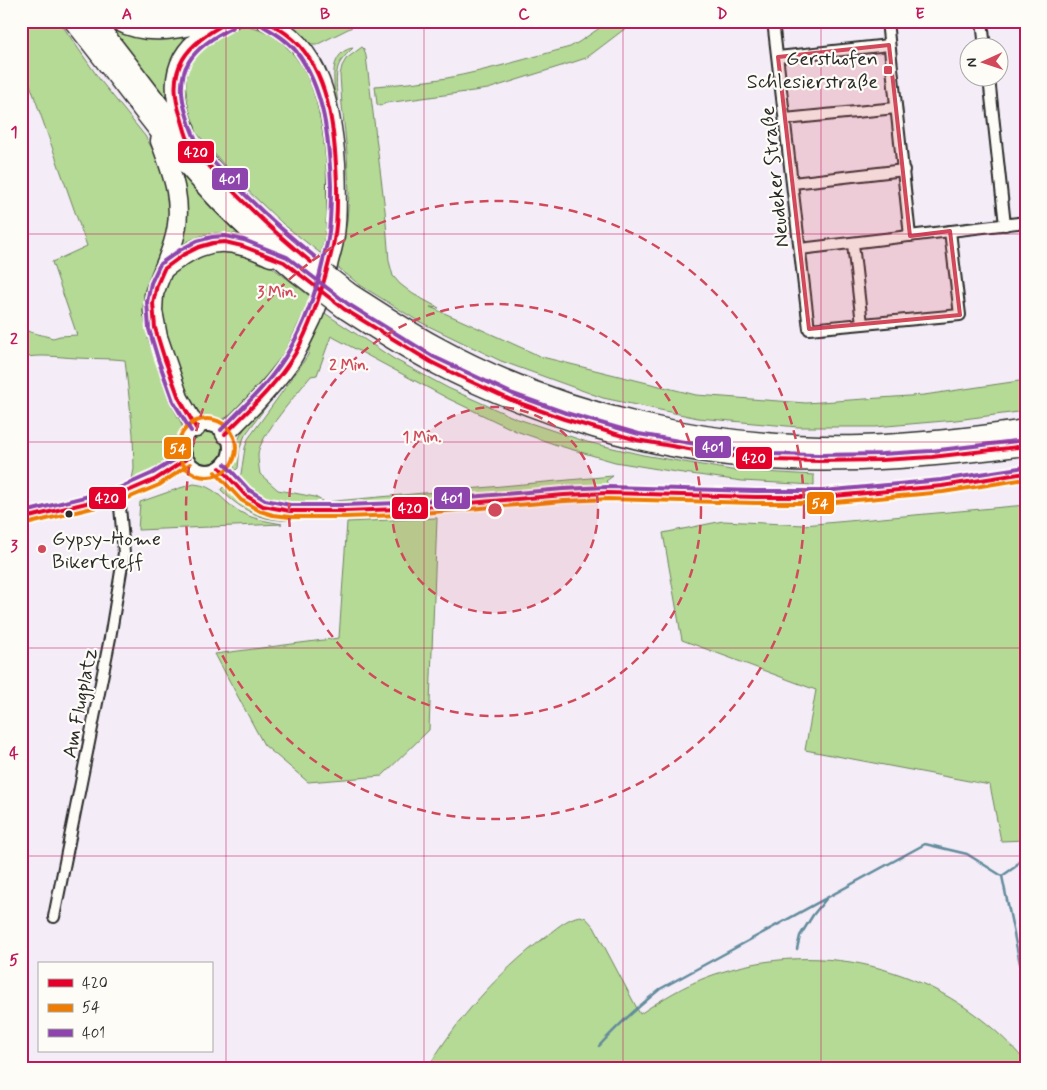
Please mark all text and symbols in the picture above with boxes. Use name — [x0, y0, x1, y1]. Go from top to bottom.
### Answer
text: A — [122, 4, 132, 25]
text: B — [320, 4, 330, 25]
text: C — [518, 4, 530, 25]
text: D — [716, 4, 728, 25]
text: E — [915, 4, 925, 25]
north arrow — [960, 38, 1010, 88]
place label: Gersthofen Schlesierstraße — [747, 46, 878, 96]
text: N — [963, 57, 981, 68]
marker: Gersthofen Schlesierstraße — [882, 64, 894, 76]
street label: Neudeker Straße — [755, 105, 796, 249]
text: 1 — [10, 122, 18, 143]
line badge: 420 — [177, 140, 215, 164]
text: 420 — [184, 144, 208, 162]
line badge: 401 — [211, 167, 249, 191]
text: 401 — [219, 171, 241, 189]
text: 3 Min. — [258, 283, 296, 303]
text: 2 — [10, 329, 18, 350]
text: 2 Min. — [329, 356, 369, 376]
text: 1 Min. — [403, 428, 441, 448]
line badge: 401 — [694, 435, 732, 459]
line badge: 54 — [163, 436, 192, 460]
text: 401 — [702, 439, 724, 457]
text: 54 — [170, 440, 187, 458]
line badge: 420 — [735, 446, 773, 470]
text: 420 — [742, 450, 766, 468]
line badge: 420 — [88, 486, 127, 510]
line badge: 401 — [433, 486, 471, 510]
text: 420 — [95, 490, 119, 508]
text: 401 — [441, 490, 463, 508]
line badge: 54 — [806, 491, 835, 515]
text: 54 — [812, 495, 829, 513]
line badge: 420 — [391, 496, 429, 520]
text: 420 — [398, 500, 422, 518]
centre of rings — [486, 501, 504, 519]
unlabelled marker — [64, 509, 74, 519]
place label: Gypsy-Home Bikertreff — [52, 526, 161, 576]
text: 3 — [10, 536, 18, 557]
marker: Gypsy-Home Bikertreff — [36, 543, 48, 555]
street label: Am Flugplatz — [57, 646, 104, 761]
text: 4 — [9, 743, 19, 764]
text: 5 — [9, 950, 19, 971]
legend — [38, 962, 212, 1052]
text: 420 — [82, 974, 108, 994]
text: 54 — [82, 998, 100, 1018]
text: 401 — [82, 1024, 105, 1044]

